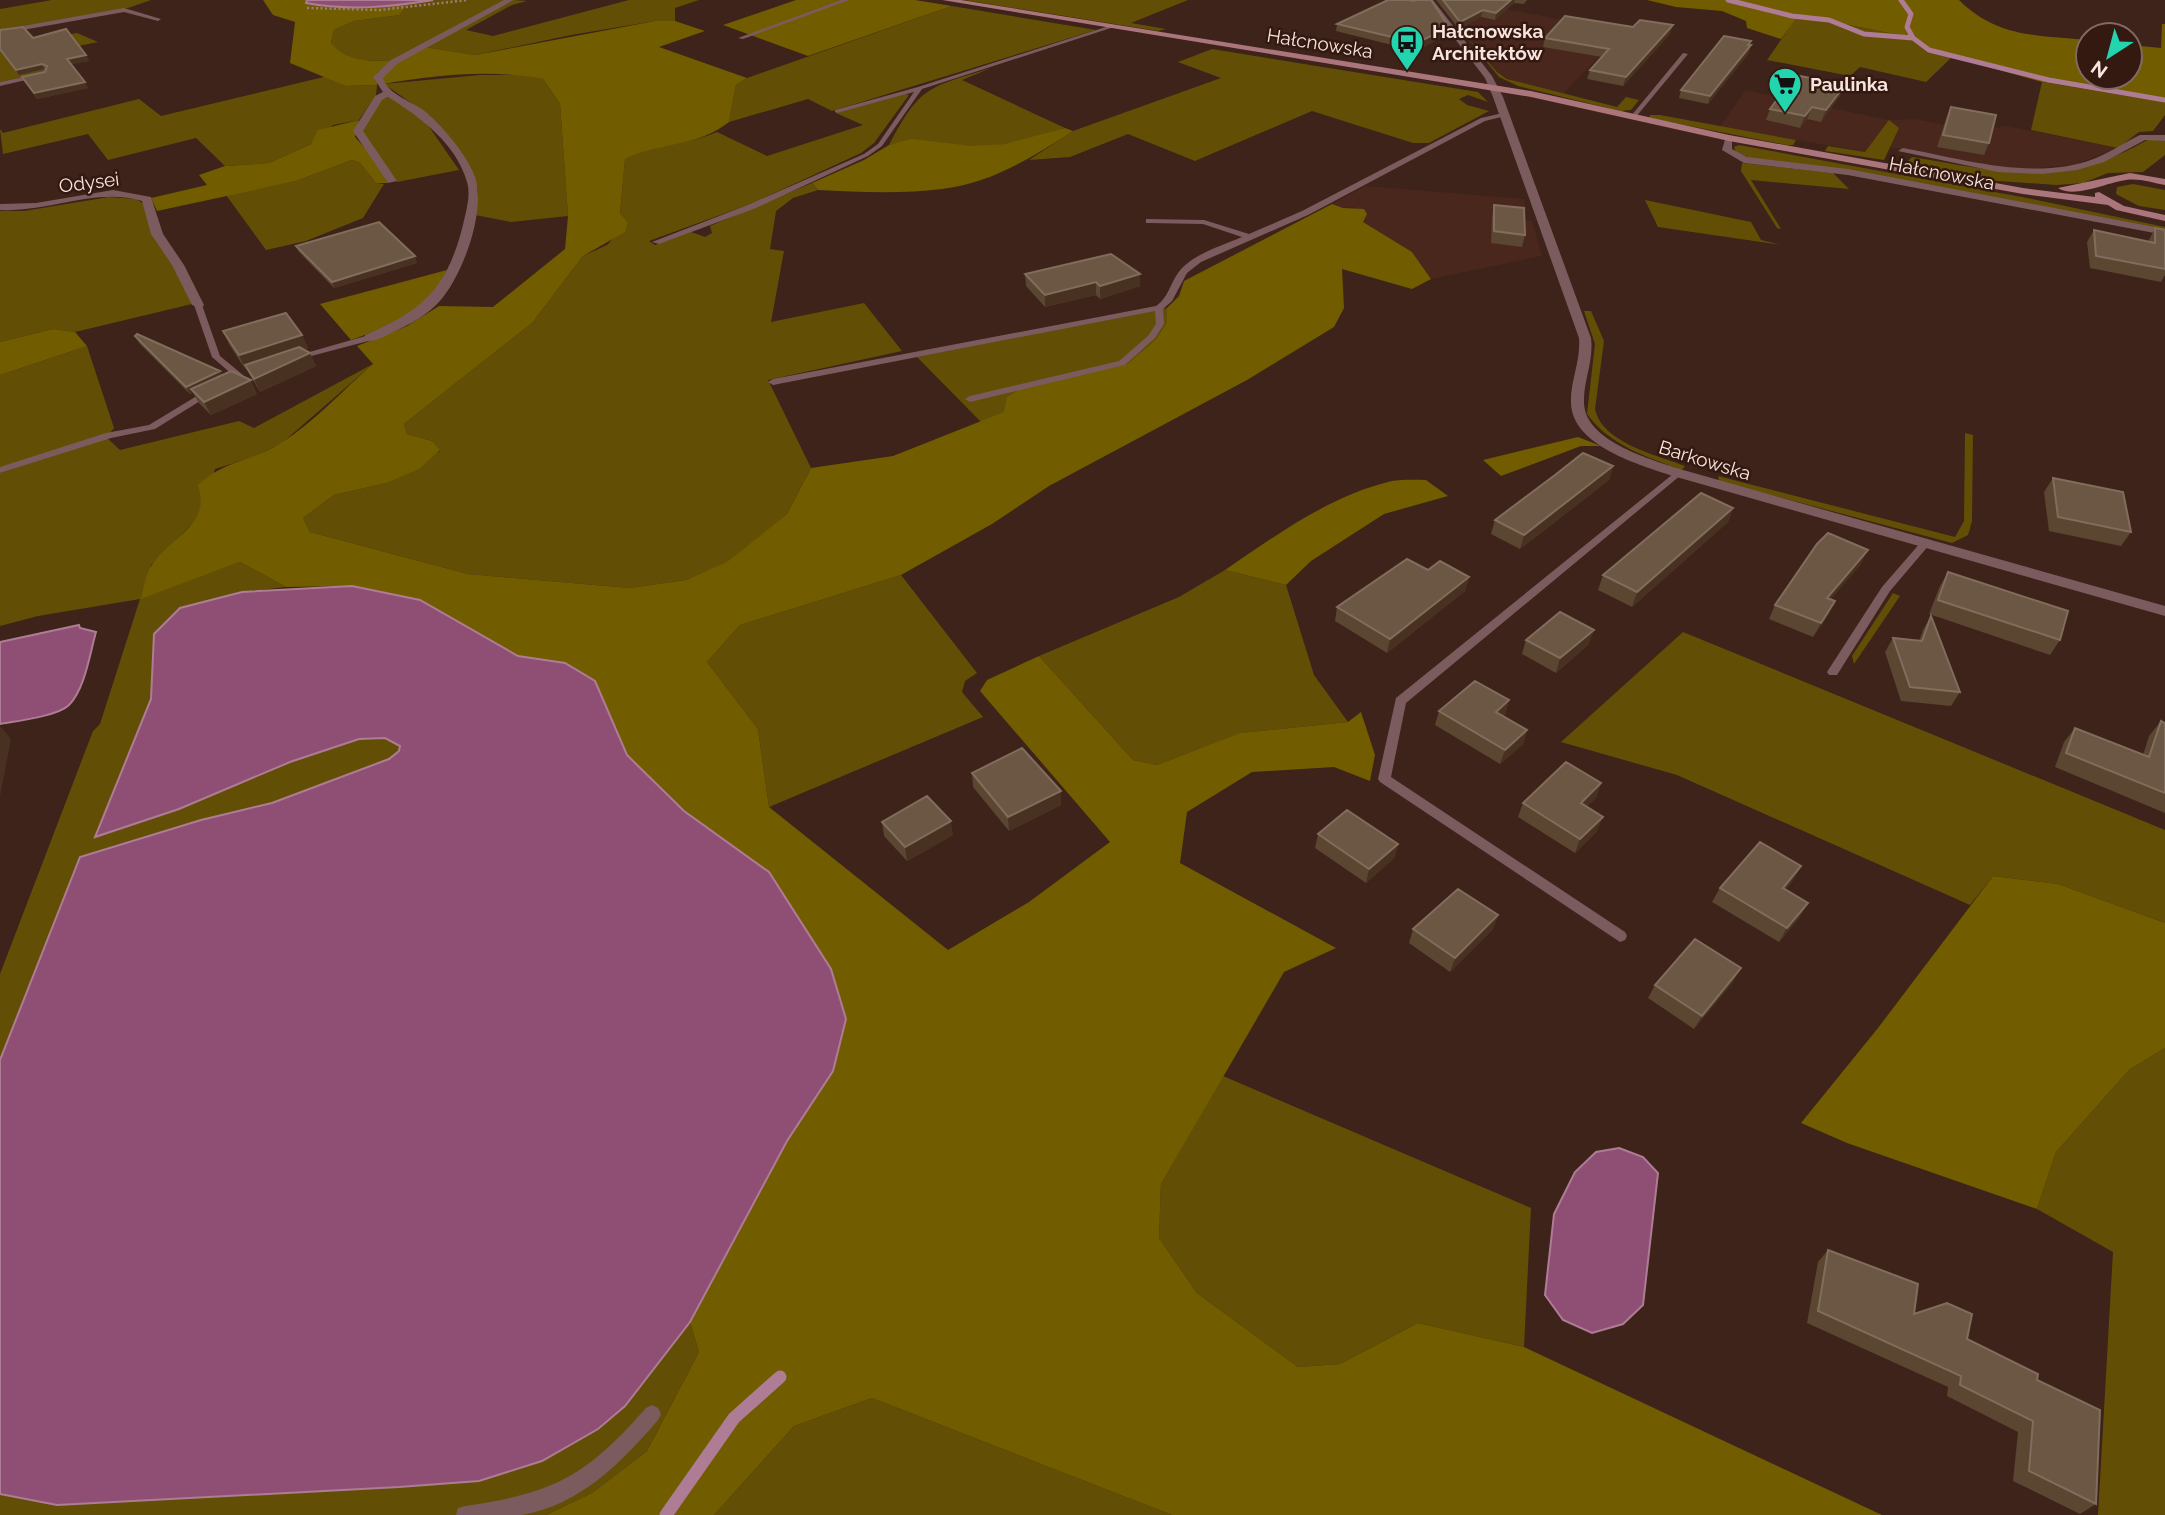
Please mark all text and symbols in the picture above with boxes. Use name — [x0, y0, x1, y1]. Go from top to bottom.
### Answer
place label: Hałcnowska Architektów — [1432, 20, 1543, 64]
north arrow — [2074, 21, 2144, 91]
bus stop icon: Hałcnowska Architektów — [1388, 23, 1426, 72]
street label: Hałcnowska — [1265, 24, 1375, 62]
text: N — [2087, 57, 2111, 83]
supermarket icon: Paulinka — [1766, 65, 1804, 114]
place label: Paulinka — [1810, 73, 1888, 95]
street label: Hałcnowska — [1887, 152, 1997, 194]
street label: Odysei — [58, 167, 120, 197]
street label: Barkowska — [1656, 436, 1754, 484]

